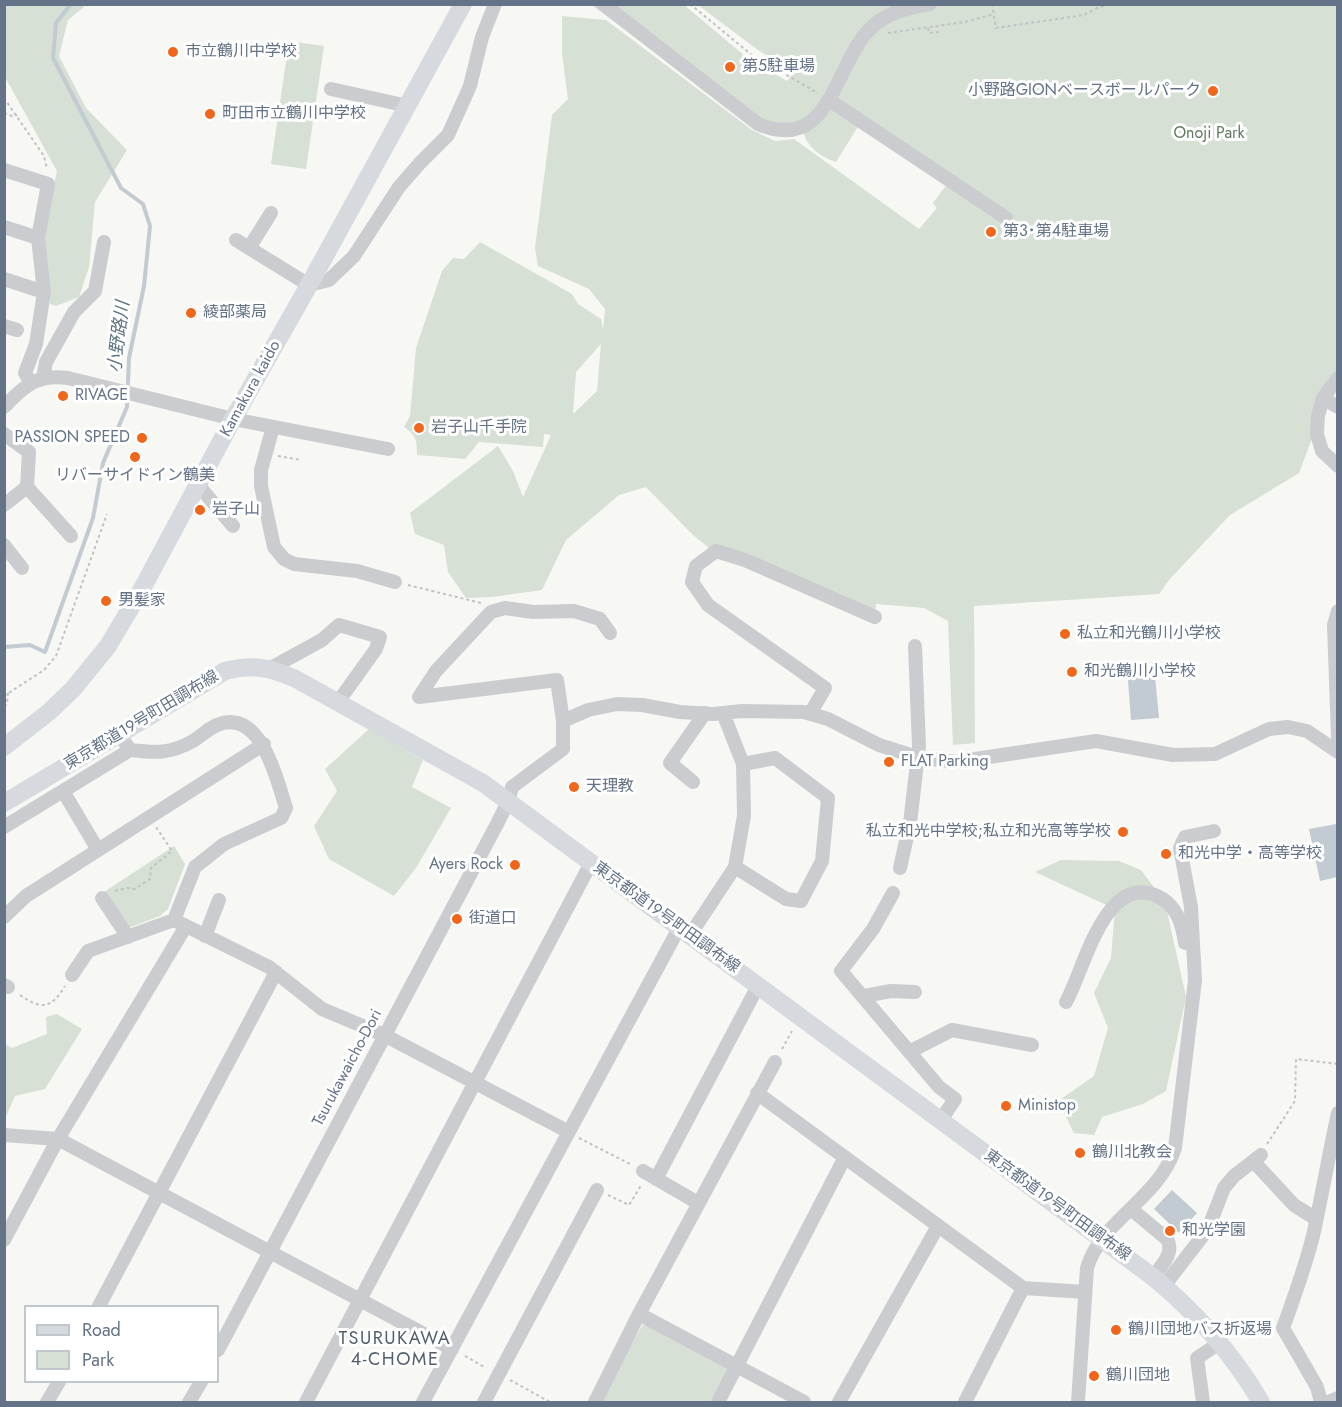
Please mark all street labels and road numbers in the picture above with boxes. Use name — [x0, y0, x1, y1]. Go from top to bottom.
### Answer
street label: Kamakura kaido — [217, 338, 285, 440]
street label: 東京都道19号町田調布線 — [61, 667, 223, 775]
street label: 東京都道19号町田調布線 — [589, 858, 743, 978]
street label: Tsurukawaicho-Dori — [309, 1006, 387, 1130]
street label: 東京都道19号町田調布線 — [980, 1146, 1134, 1266]

